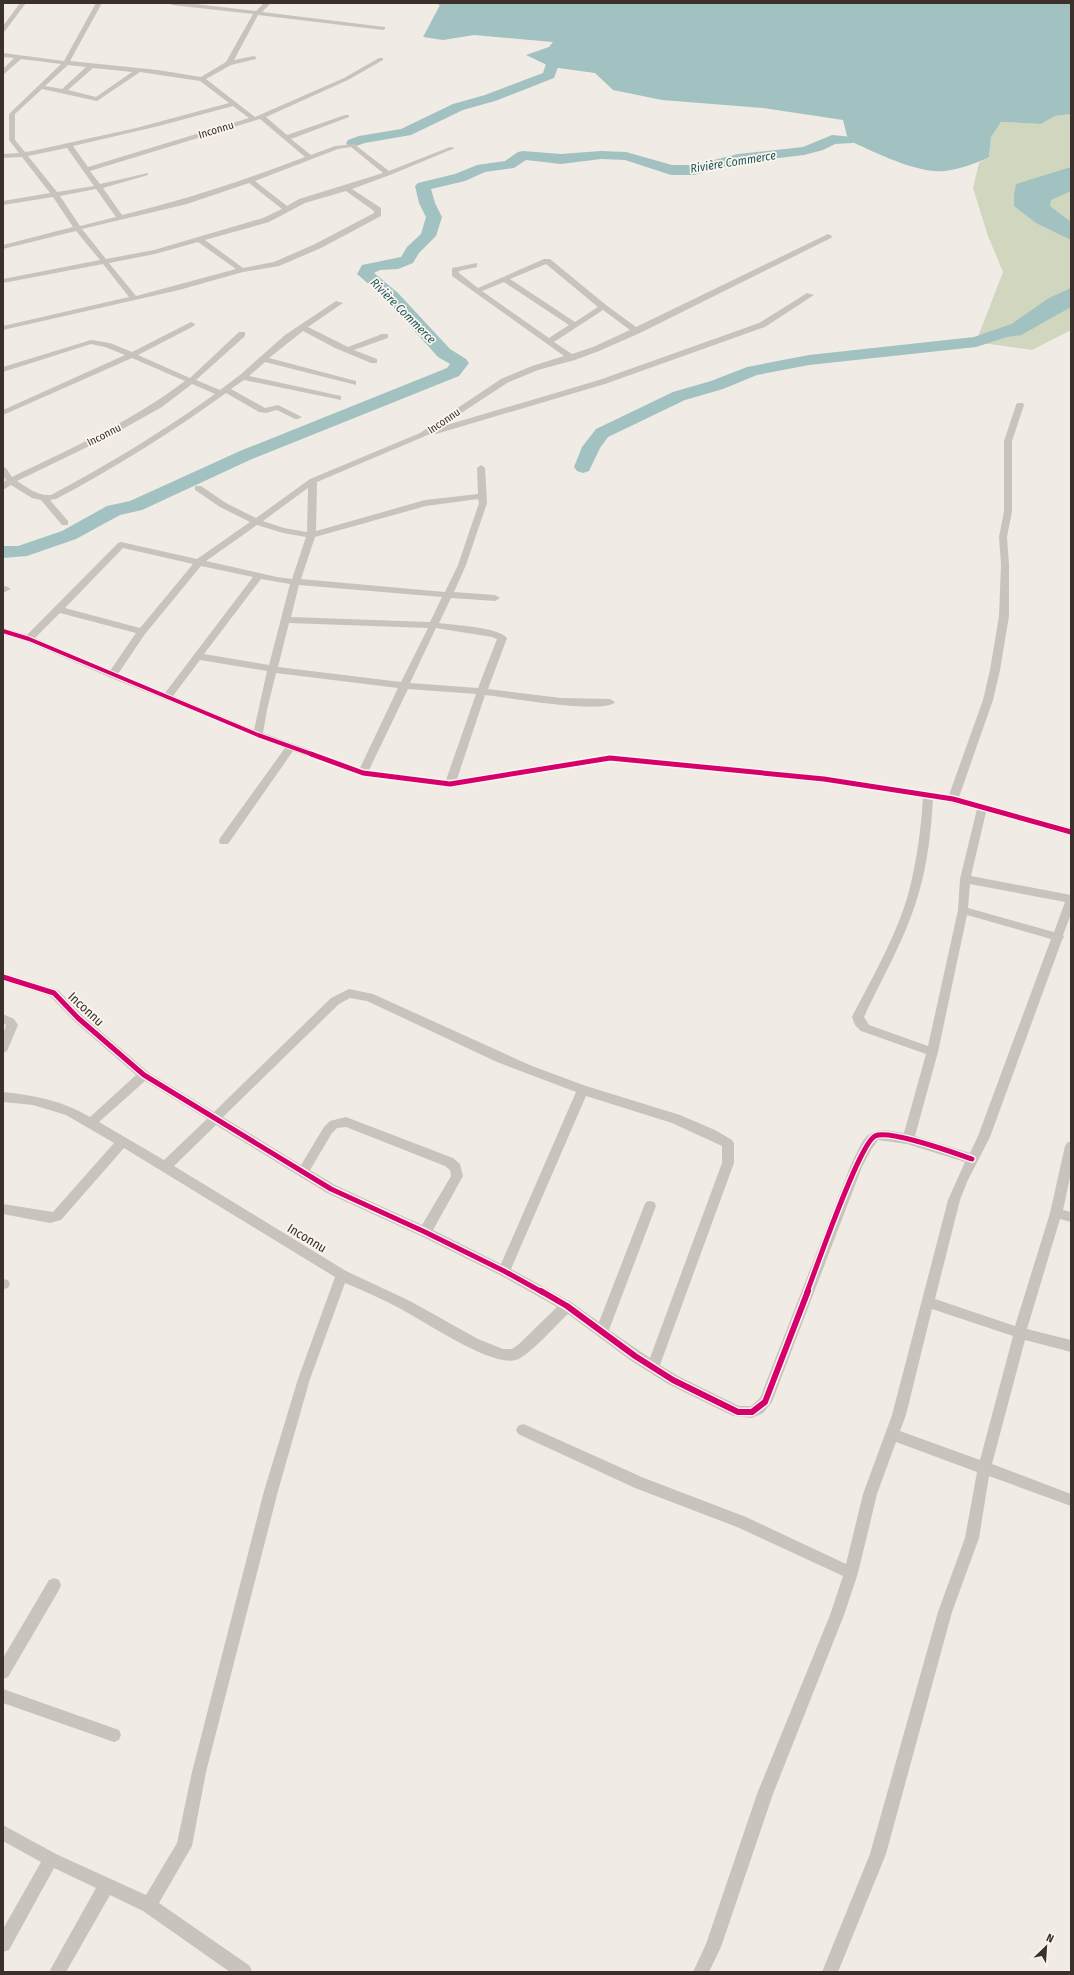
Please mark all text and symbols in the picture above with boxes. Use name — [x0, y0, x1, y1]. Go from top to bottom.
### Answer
street label: Inconnu — [197, 118, 235, 142]
water label: Rivière Commerce — [689, 148, 777, 176]
water label: Rivière Commerce — [368, 276, 439, 347]
street label: Inconnu — [425, 405, 463, 437]
street label: Inconnu — [85, 421, 123, 449]
street label: Inconnu — [65, 989, 107, 1029]
street label: Inconnu — [285, 1221, 329, 1255]
north arrow — [1026, 1927, 1066, 1967]
text: N — [1044, 1931, 1056, 1946]

